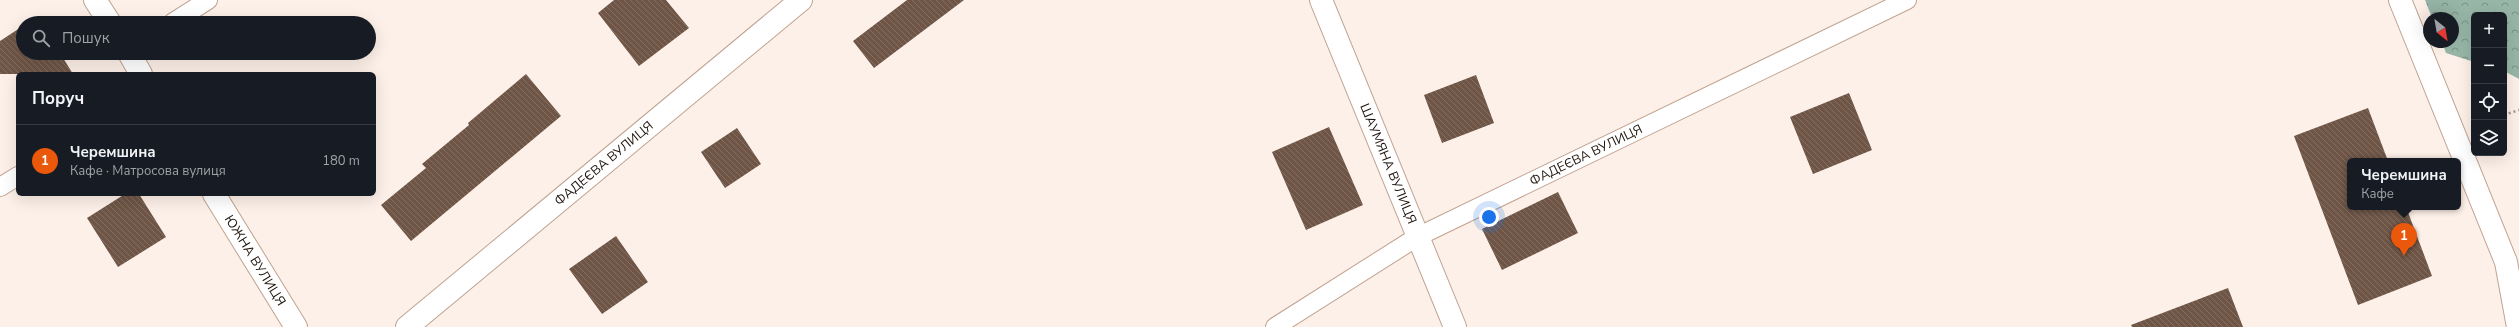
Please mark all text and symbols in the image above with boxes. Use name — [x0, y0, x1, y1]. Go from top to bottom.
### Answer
north arrow — [2423, 12, 2459, 48]
map controls — [2471, 12, 2507, 156]
button: + — [2471, 12, 2507, 48]
search box — [16, 16, 376, 60]
icon: search — [30, 27, 52, 49]
text: Пошук — [62, 28, 110, 48]
button: − — [2471, 48, 2507, 84]
button: locate — [2471, 84, 2507, 120]
text: Поруч — [32, 87, 84, 110]
street label: ШАУМЯНА ВУЛИЦЯ — [1355, 101, 1421, 227]
street label: ФАДЕЄВА ВУЛИЦЯ — [551, 117, 657, 210]
street label: ФАДЕЄВА ВУЛИЦЯ — [1527, 120, 1646, 190]
button: layers — [2471, 120, 2507, 156]
text: Черемшина — [70, 142, 156, 162]
text: 1 — [41, 152, 49, 170]
text: 180 m — [322, 152, 360, 170]
popup — [2347, 158, 2461, 210]
text: Кафе · Матросова вулиця — [70, 162, 226, 180]
text: Черемшина — [2361, 165, 2447, 185]
text: Кафе — [2361, 185, 2394, 203]
your location — [1479, 207, 1499, 227]
street label: ЮЖНА ВУЛИЦЯ — [220, 212, 290, 309]
pin: 1 — [2391, 223, 2417, 256]

